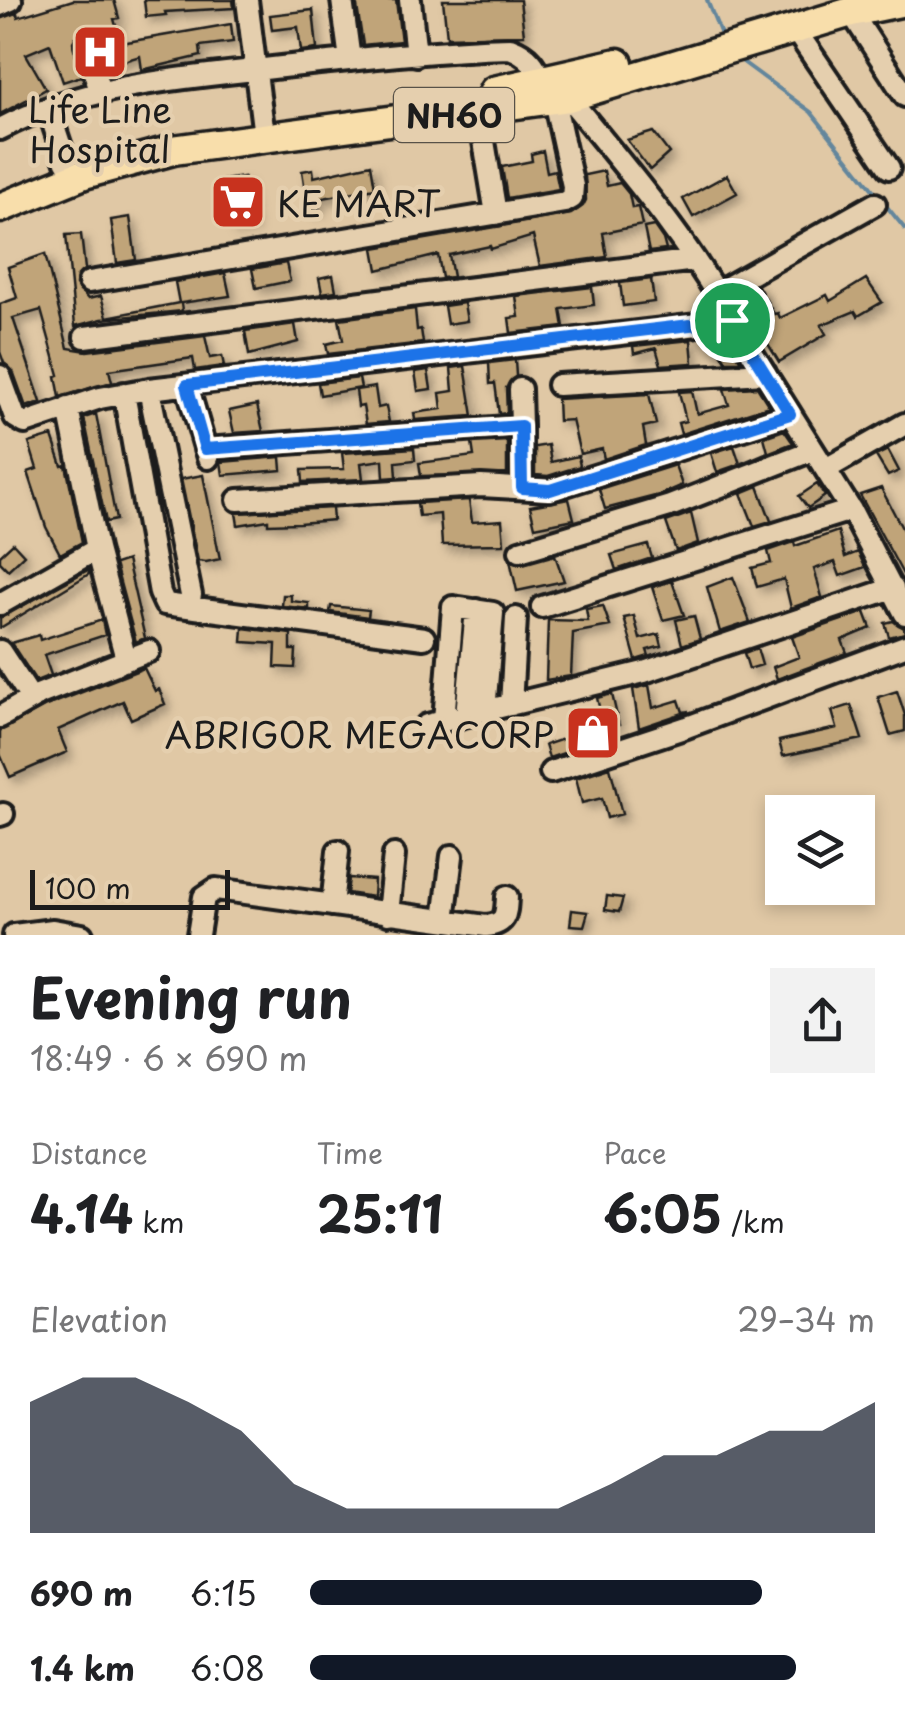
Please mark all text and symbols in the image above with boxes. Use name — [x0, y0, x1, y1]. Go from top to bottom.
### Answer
hospital icon: Life Line Hospital — [70, 22, 130, 82]
place label: Life Line Hospital — [28, 82, 172, 175]
road number: NH60 — [394, 88, 514, 142]
supermarket icon: KE MART — [208, 172, 268, 232]
place label: KE MART — [277, 176, 440, 229]
pin — [690, 278, 775, 363]
icon: arrive — [705, 293, 760, 348]
shop icon: ABRIGOR MEGACORP — [563, 703, 623, 763]
place label: ABRIGOR MEGACORP — [165, 707, 554, 760]
map controls — [765, 795, 875, 905]
button: layers — [765, 795, 875, 905]
scale bar — [30, 865, 230, 910]
text: 100 m — [45, 866, 131, 909]
text: Evening run — [30, 955, 352, 1038]
button: share — [770, 968, 875, 1073]
text: 18:49 · 6 × 690 m — [30, 1034, 307, 1082]
text: Distance — [30, 1131, 148, 1174]
text: Time — [317, 1131, 383, 1174]
text: Pace — [603, 1131, 667, 1174]
text: 4.14 — [30, 1174, 133, 1250]
text: 25:11 — [317, 1174, 443, 1250]
text: 6:05 — [603, 1174, 722, 1250]
text: km — [133, 1200, 184, 1243]
text: /km — [722, 1200, 785, 1243]
text: Elevation — [30, 1295, 168, 1343]
text: 29–34 m — [737, 1295, 875, 1343]
text: 690 m — [30, 1569, 133, 1617]
text: 6:15 — [190, 1569, 257, 1617]
text: 1.4 km — [30, 1644, 135, 1692]
text: 6:08 — [190, 1644, 265, 1692]

